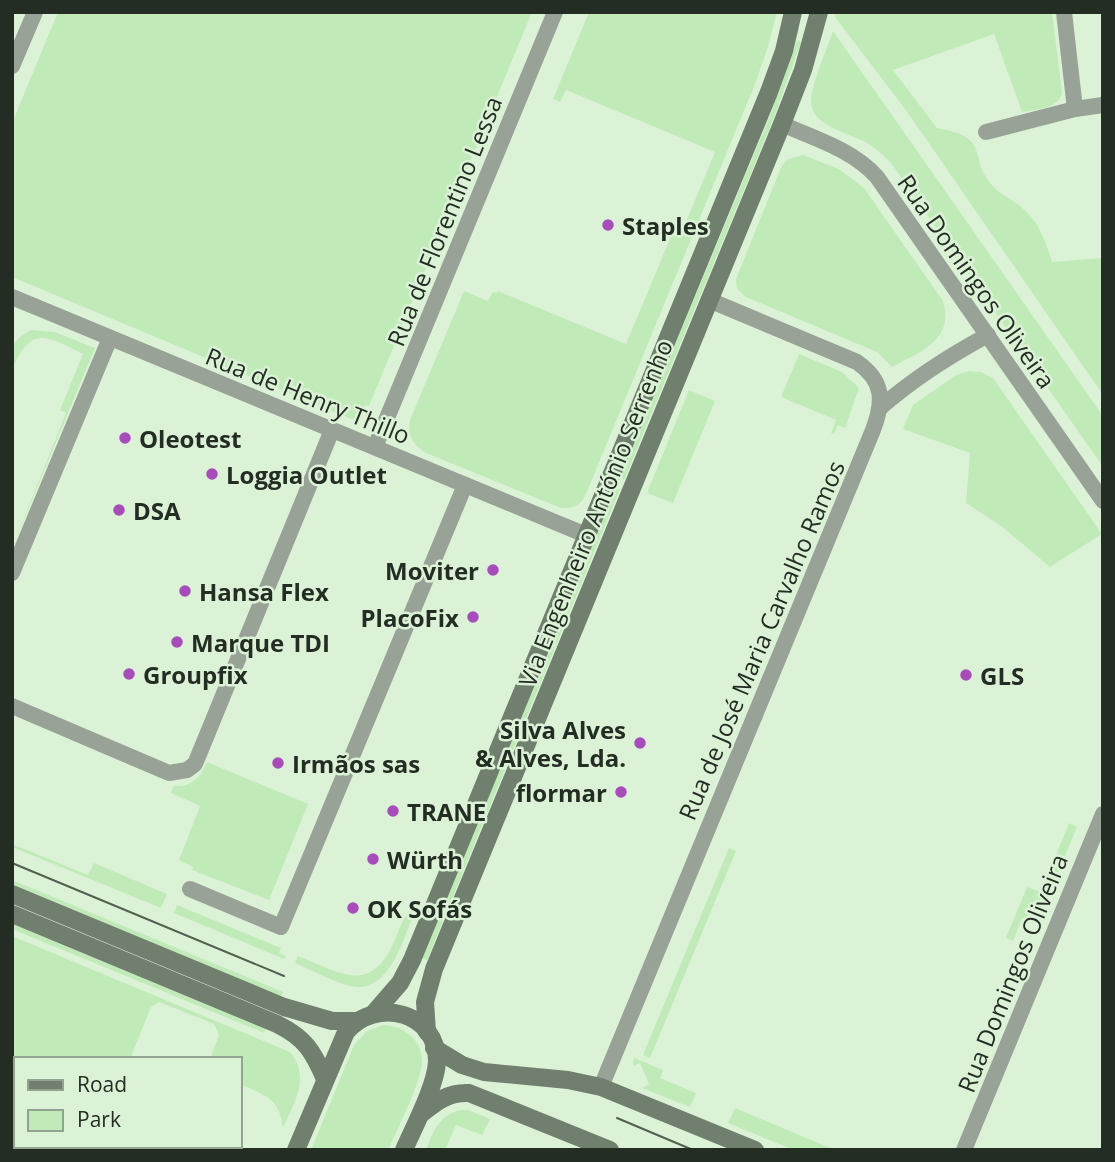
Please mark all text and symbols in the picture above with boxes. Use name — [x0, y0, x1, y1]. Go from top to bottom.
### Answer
street label: Rua de Florentino Lessa — [379, 91, 509, 351]
street label: Rua Domingos Oliveira — [890, 167, 1064, 395]
place label: Staples — [622, 209, 709, 242]
marker: Staples — [600, 217, 616, 233]
street label: Via Engenheiro António Serrenho — [510, 334, 680, 692]
street label: Rua de Henry Thillo — [201, 339, 415, 451]
place label: Oleotest — [139, 422, 241, 455]
marker: Oleotest — [117, 430, 133, 446]
street label: Rua de José Maria Carvalho Ramos — [670, 455, 852, 825]
place label: Loggia Outlet — [226, 458, 387, 491]
marker: Loggia Outlet — [204, 466, 220, 482]
place label: DSA — [133, 494, 181, 527]
marker: DSA — [111, 502, 127, 518]
place label: Moviter — [385, 554, 479, 587]
marker: Moviter — [485, 562, 501, 578]
place label: Hansa Flex — [199, 575, 329, 608]
marker: Hansa Flex — [177, 583, 193, 599]
place label: PlacoFix — [361, 601, 459, 634]
marker: PlacoFix — [465, 609, 481, 625]
place label: Marque TDI — [191, 626, 330, 659]
marker: Marque TDI — [169, 634, 185, 650]
place label: Groupfix — [143, 658, 248, 691]
place label: GLS — [980, 659, 1024, 692]
marker: Groupfix — [121, 666, 137, 682]
marker: GLS — [958, 667, 974, 683]
place label: Silva Alves & Alves, Lda. — [475, 713, 626, 774]
marker: Silva Alves & Alves, Lda. — [632, 735, 648, 751]
place label: Irmãos sas — [292, 747, 420, 780]
marker: Irmãos sas — [270, 755, 286, 771]
place label: flormar — [516, 776, 607, 809]
marker: flormar — [613, 784, 629, 800]
place label: TRANE — [407, 795, 486, 828]
marker: TRANE — [385, 803, 401, 819]
place label: Würth — [387, 843, 463, 876]
street label: Rua Domingos Oliveira — [949, 849, 1075, 1097]
marker: Würth — [365, 851, 381, 867]
place label: OK Sofás — [367, 892, 472, 925]
marker: OK Sofás — [345, 900, 361, 916]
legend — [14, 1057, 242, 1148]
text: Road — [77, 1070, 127, 1098]
text: Park — [77, 1105, 121, 1133]

